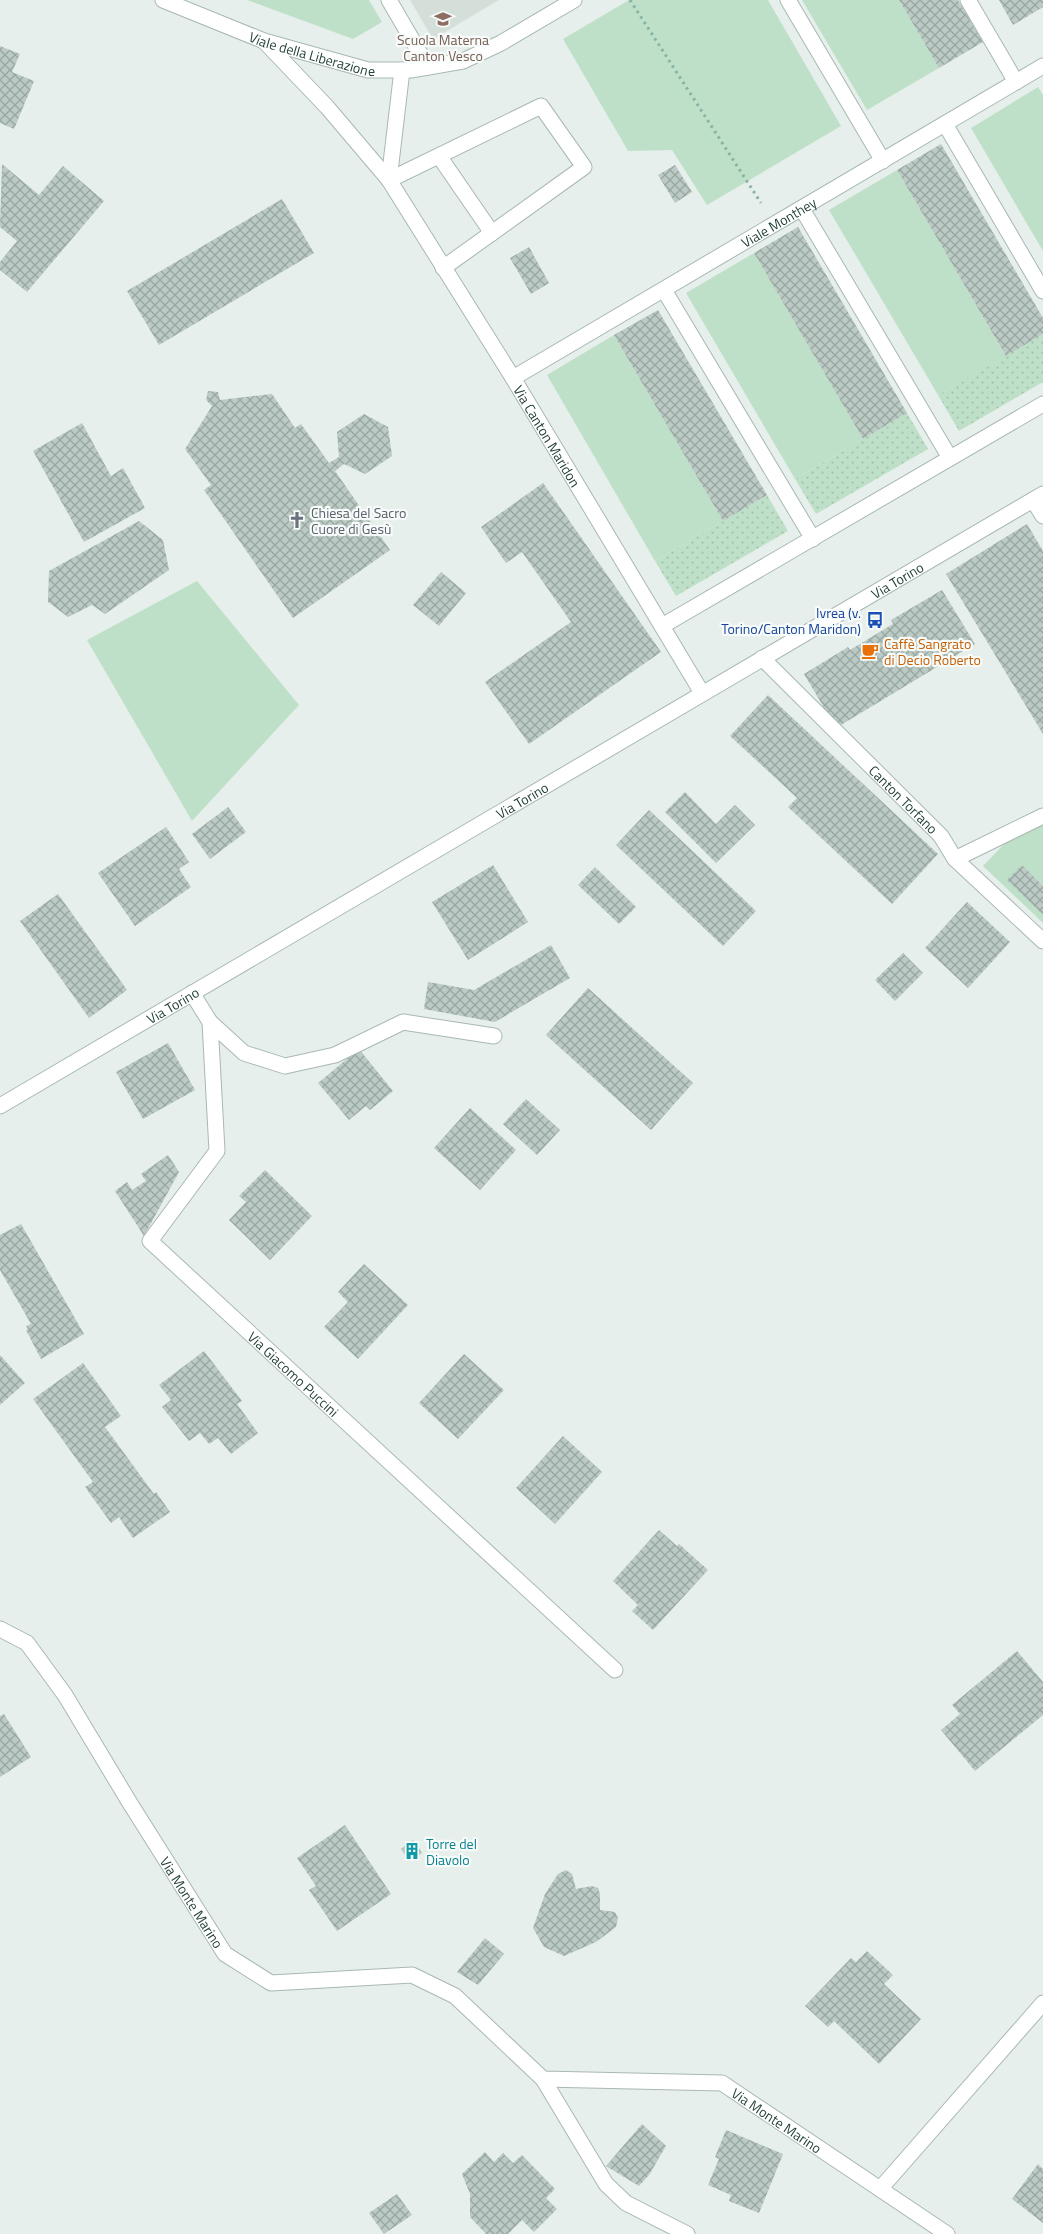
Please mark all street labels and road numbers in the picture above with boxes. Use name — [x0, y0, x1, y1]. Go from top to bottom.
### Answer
street label: Viale della Liberazione — [246, 26, 375, 81]
street label: Viale Monthey — [737, 191, 820, 252]
street label: Via Canton Maridon — [509, 381, 586, 491]
street label: Via Torino — [867, 556, 927, 603]
street label: Canton Torfano — [864, 760, 943, 838]
street label: Via Torino — [492, 776, 552, 823]
street label: Via Torino — [142, 981, 203, 1028]
street label: Via Giacomo Puccini — [243, 1326, 344, 1421]
street label: Via Monte Marino — [156, 1852, 229, 1952]
street label: Via Monte Marino — [728, 2082, 826, 2158]

